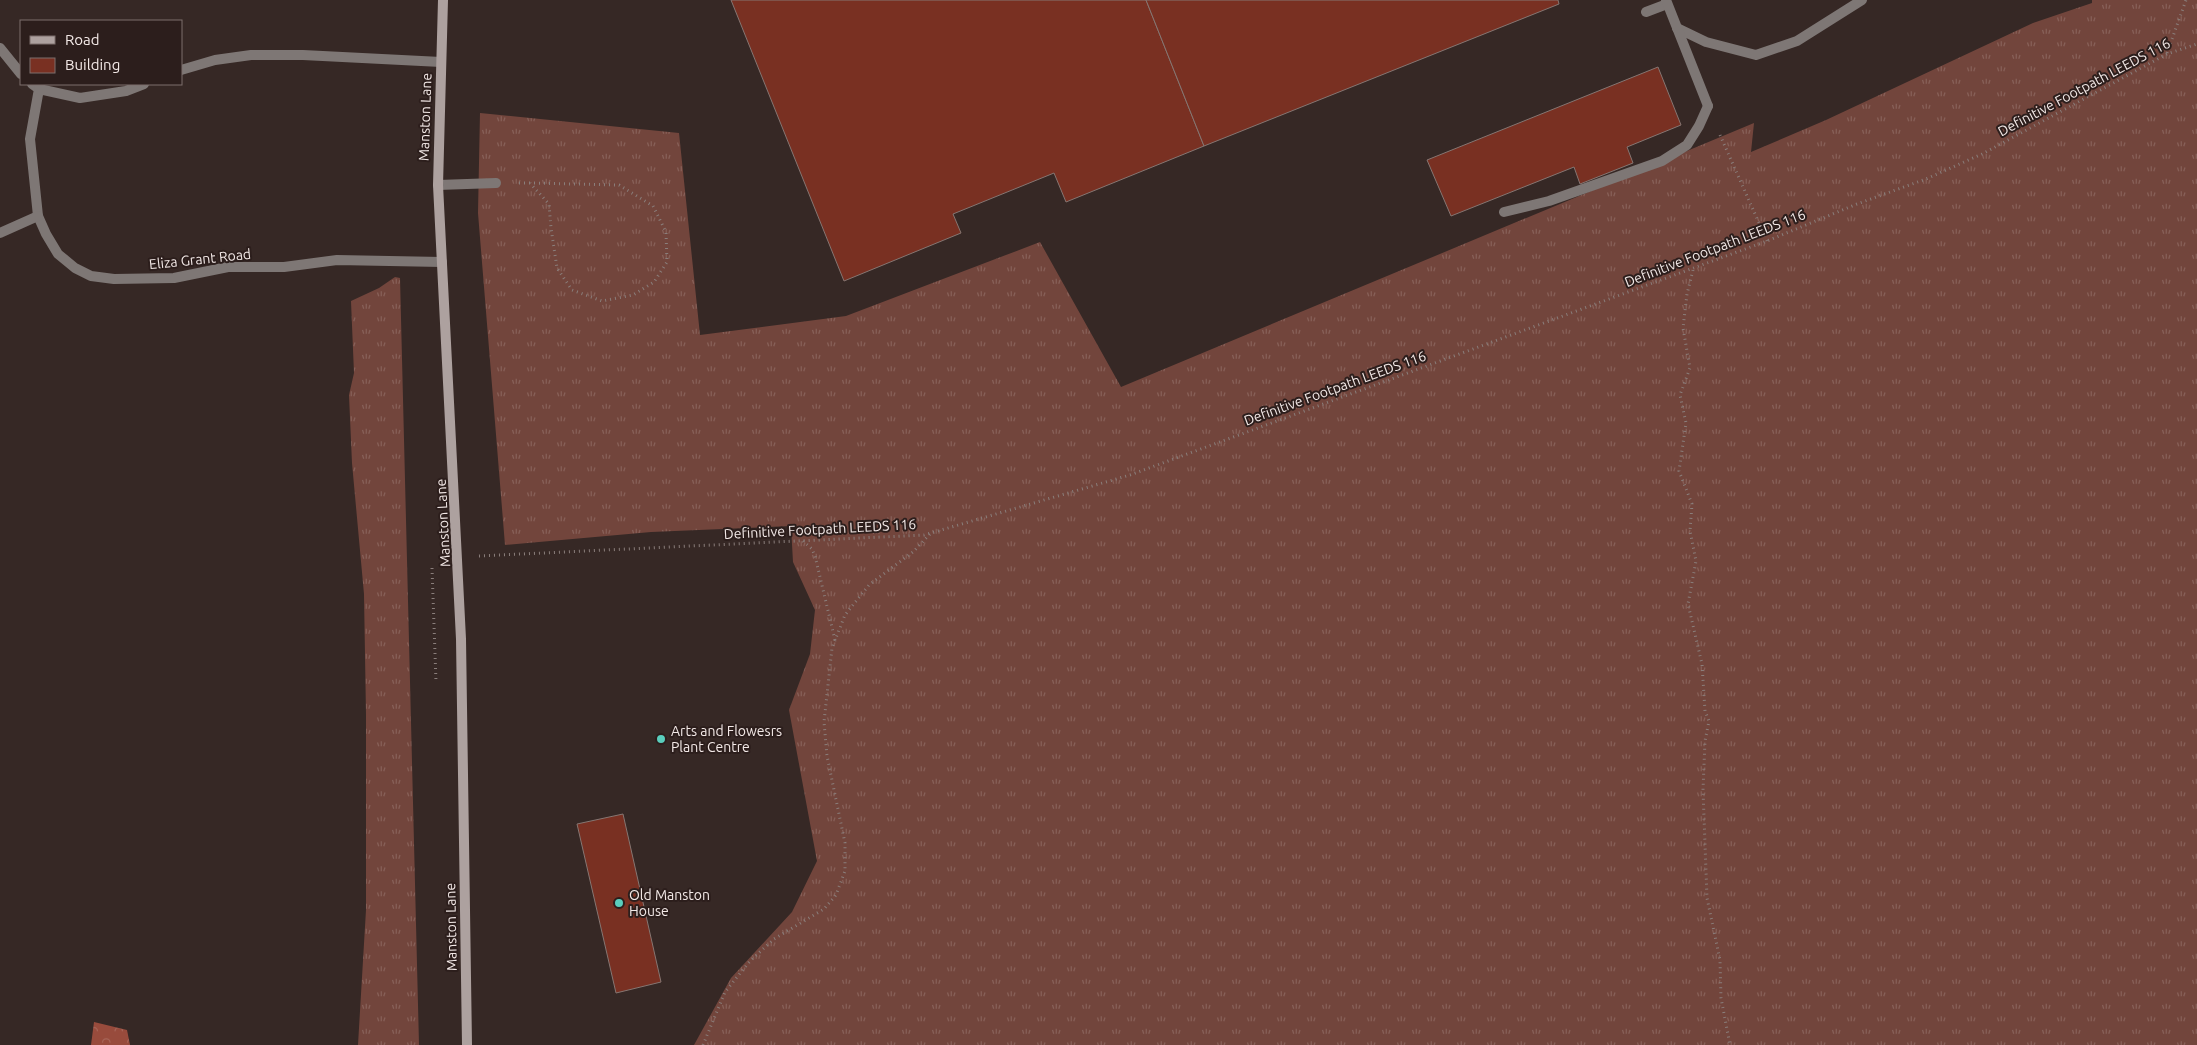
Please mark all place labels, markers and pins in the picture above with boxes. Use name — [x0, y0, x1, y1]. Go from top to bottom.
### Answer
place label: Arts and Flowesrs Plant Centre — [671, 723, 782, 755]
marker: Arts and Flowesrs Plant Centre — [655, 733, 667, 745]
place label: Old Manston House — [629, 887, 710, 919]
marker: Old Manston House — [613, 897, 625, 909]

